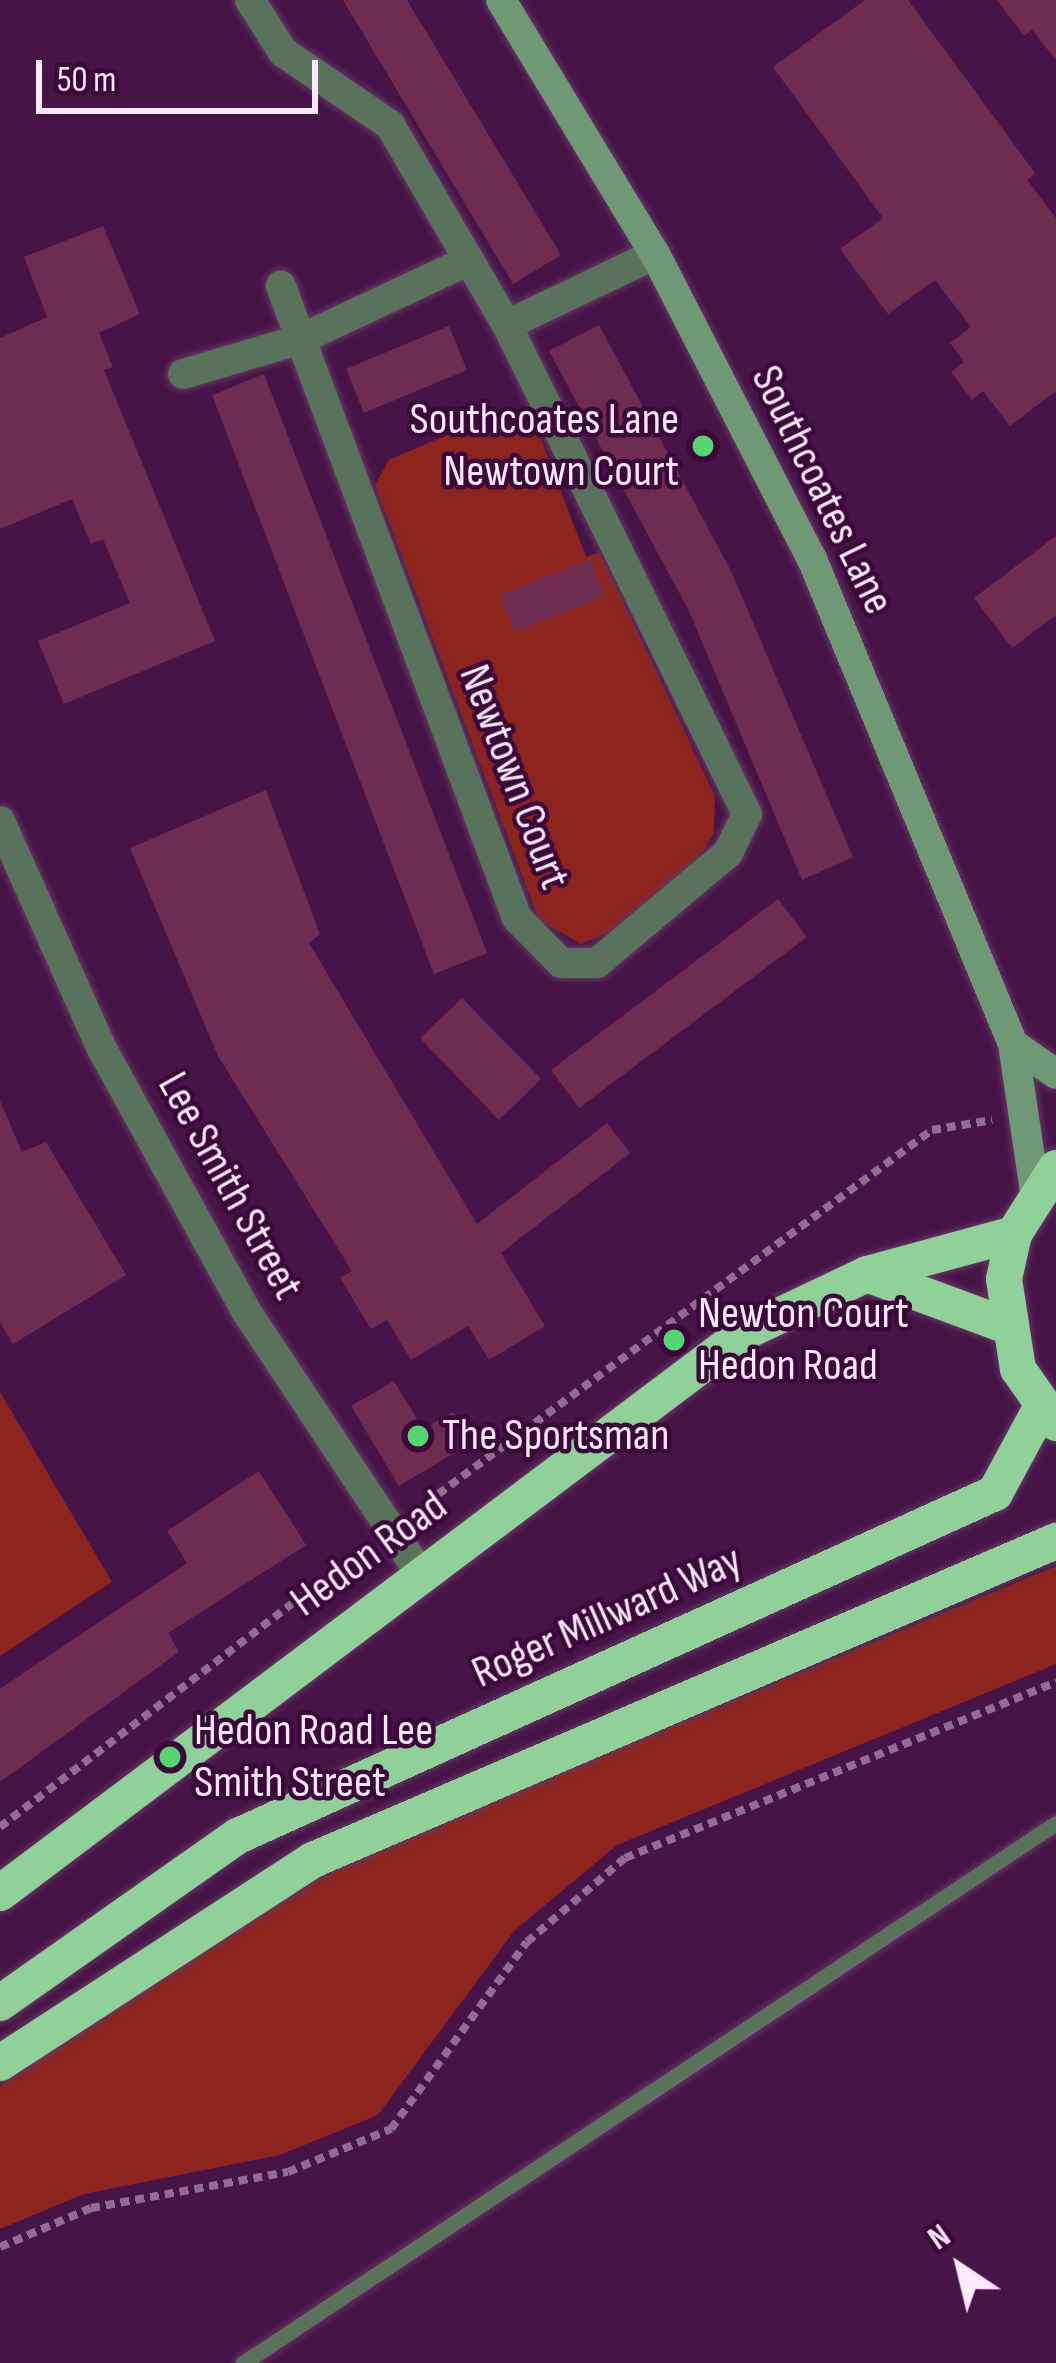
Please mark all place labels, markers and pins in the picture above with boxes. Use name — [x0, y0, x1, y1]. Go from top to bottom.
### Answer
place label: Southcoates Lane Newtown Court — [409, 393, 679, 499]
marker: Southcoates Lane Newtown Court — [690, 433, 716, 459]
place label: Newton Court Hedon Road — [698, 1287, 909, 1393]
marker: Newton Court Hedon Road — [661, 1327, 687, 1353]
place label: The Sportsman — [442, 1409, 669, 1463]
marker: The Sportsman — [405, 1423, 431, 1449]
place label: Hedon Road Lee Smith Street — [194, 1704, 433, 1810]
marker: Hedon Road Lee Smith Street — [157, 1744, 183, 1770]

